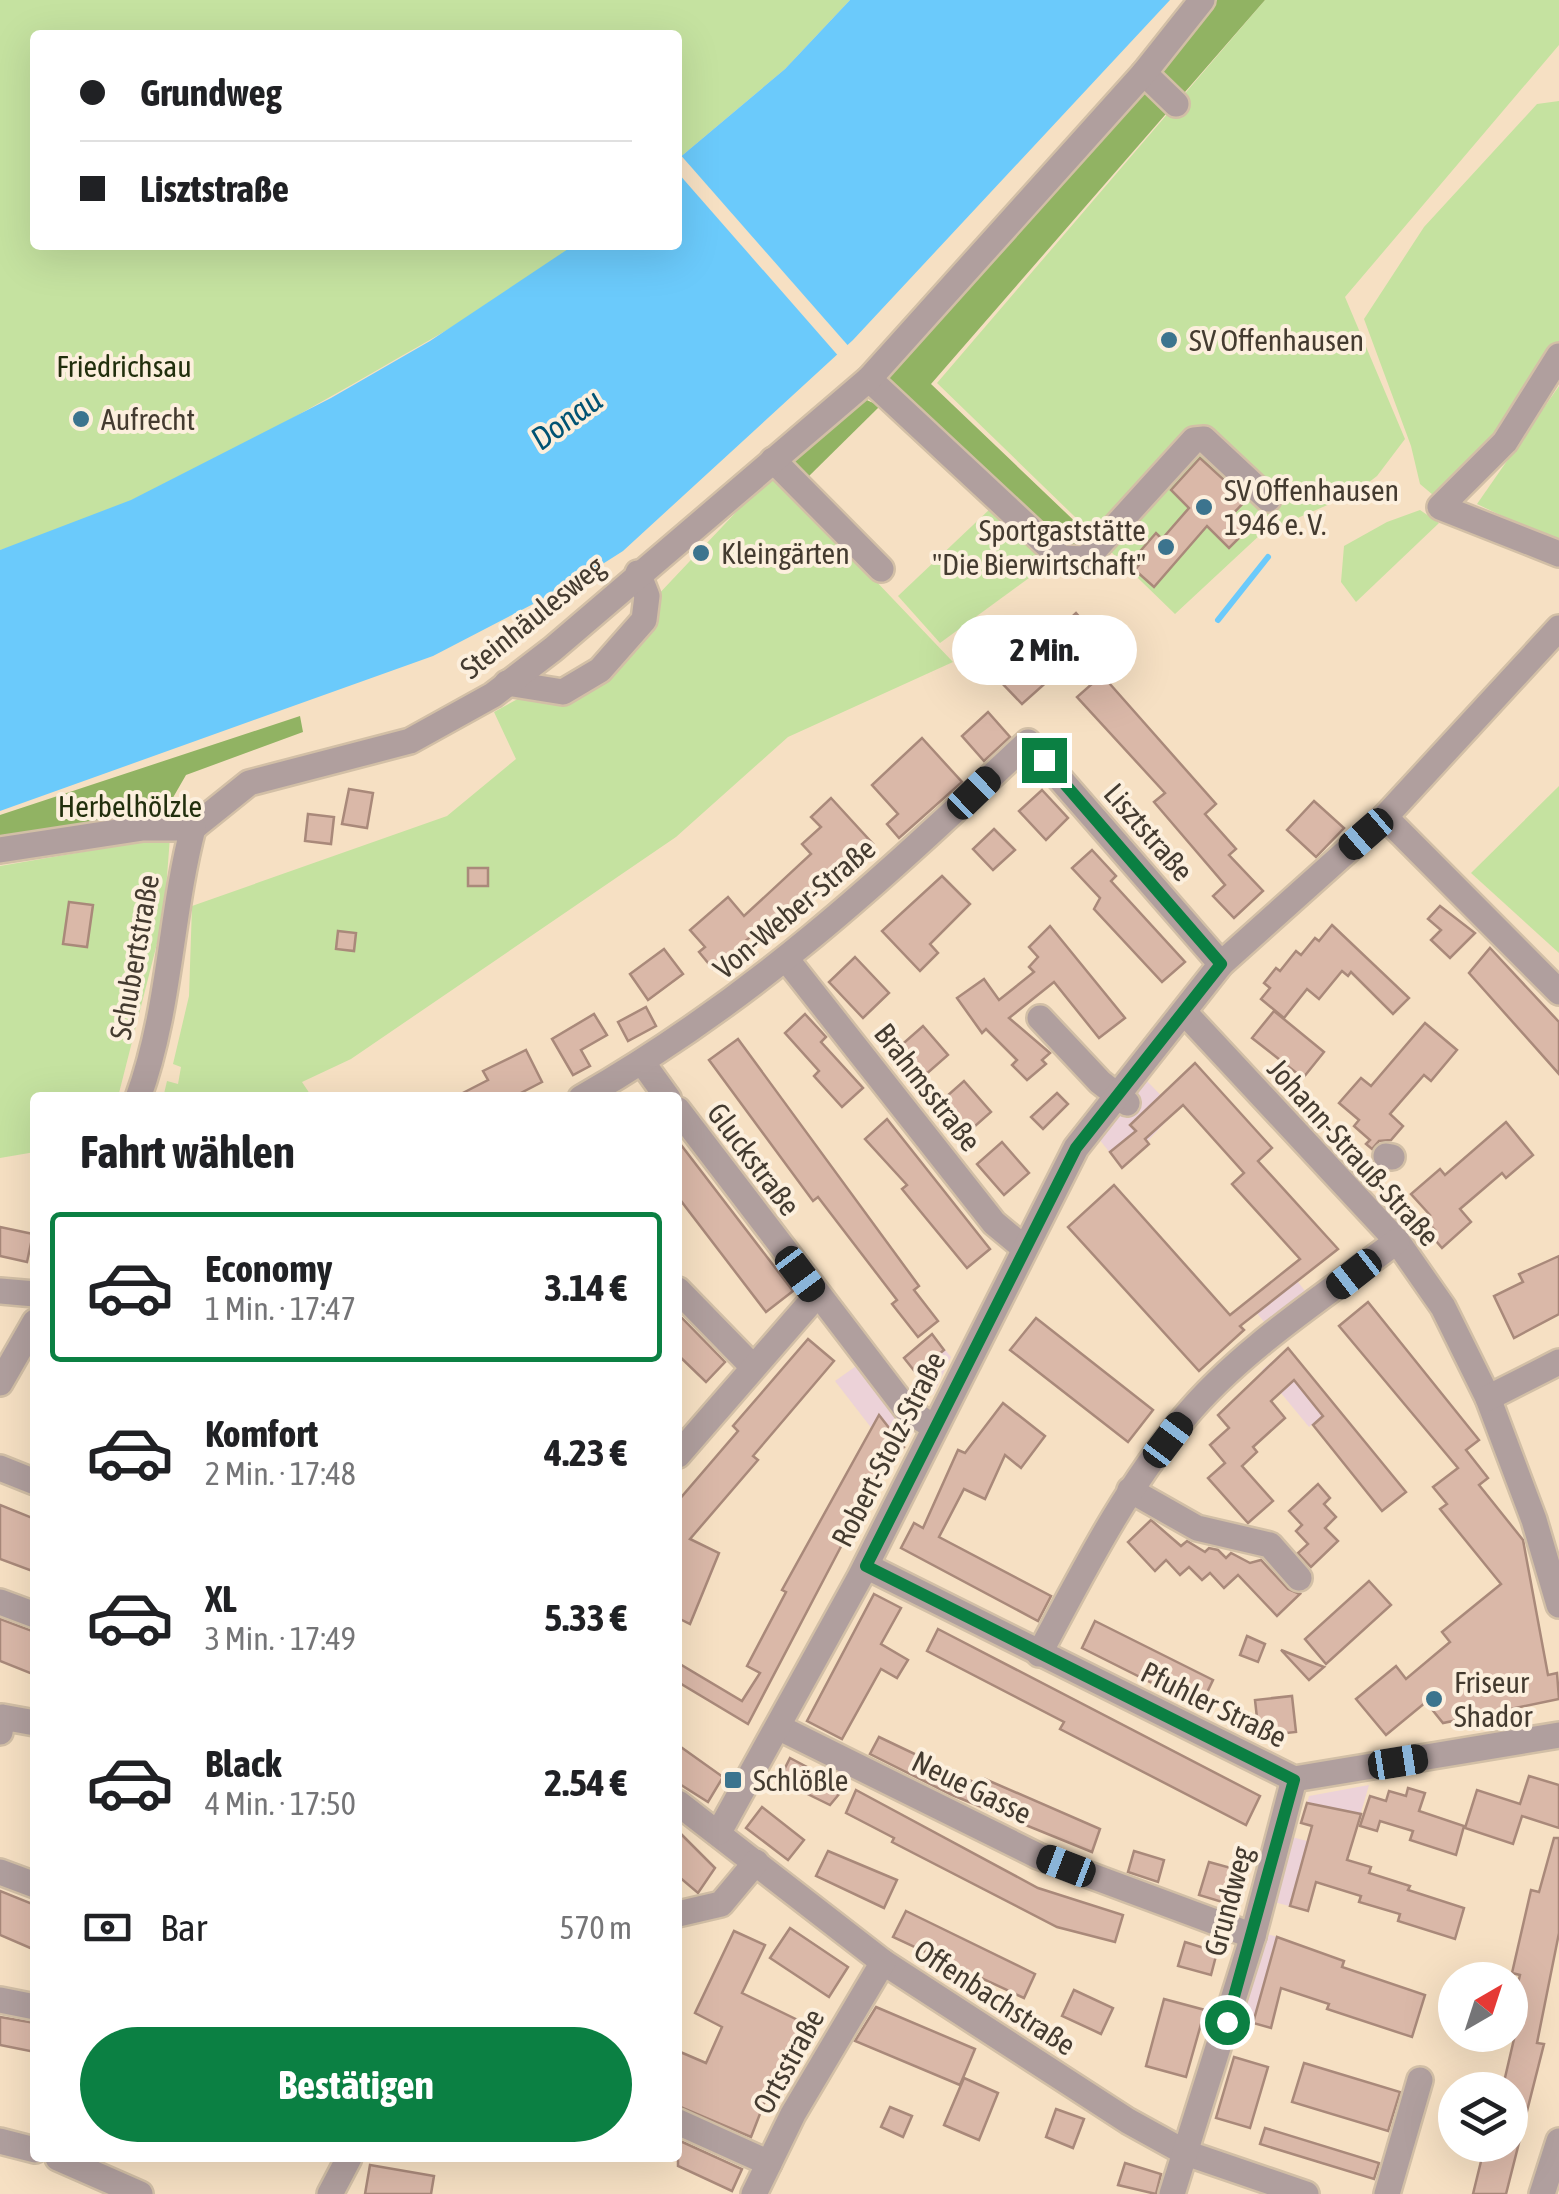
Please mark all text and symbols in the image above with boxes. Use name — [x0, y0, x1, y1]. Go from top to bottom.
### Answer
text: Grundweg — [140, 71, 282, 114]
text: Lisztstraße — [140, 167, 289, 210]
place label: SV Offenhausen — [1189, 323, 1364, 357]
marker: SV Offenhausen — [1158, 329, 1180, 351]
park label: Friedrichsau — [56, 349, 192, 383]
water label: Donau — [523, 381, 609, 457]
place label: Aufrecht — [101, 402, 195, 436]
marker: Aufrecht — [70, 408, 92, 430]
place label: SV Offenhausen 1946 e. V. — [1224, 473, 1399, 541]
marker: SV Offenhausen 1946 e. V. — [1193, 496, 1215, 518]
place label: Sportgaststätte "Die Bierwirtschaft" — [932, 513, 1146, 581]
place label: Kleingärten — [721, 536, 850, 570]
marker: Sportgaststätte "Die Bierwirtschaft" — [1155, 536, 1177, 558]
marker: Kleingärten — [690, 542, 712, 564]
street label: Steinhäulesweg — [453, 549, 611, 685]
callout: 2 Min. — [952, 615, 1136, 685]
text: 2 Min. — [1010, 631, 1079, 668]
route end — [1022, 738, 1067, 783]
car — [942, 761, 1006, 825]
street label: Lisztstraße — [1098, 776, 1200, 888]
park label: Herbelhölzle — [58, 789, 202, 823]
car — [1334, 803, 1398, 865]
street label: Von-Weber-Straße — [707, 831, 881, 985]
street label: Schubertstraße — [103, 872, 165, 1042]
street label: Brahmsstraße — [868, 1017, 988, 1157]
street label: Johann-Strauß-Straße — [1261, 1052, 1447, 1252]
street label: Gluckstraße — [701, 1096, 807, 1222]
text: Fahrt wählen — [80, 1126, 295, 1178]
car — [770, 1241, 830, 1307]
icon: car — [85, 1242, 175, 1332]
car — [1321, 1244, 1387, 1304]
text: Economy — [205, 1247, 332, 1290]
text: 3.14 € — [544, 1266, 627, 1309]
text: 1 Min. · 17:47 — [205, 1290, 356, 1327]
street label: Robert-Stolz-Straße — [824, 1346, 952, 1552]
icon: car — [85, 1407, 175, 1497]
car — [1138, 1407, 1198, 1473]
text: Komfort — [205, 1412, 318, 1455]
text: 4.23 € — [544, 1431, 627, 1474]
text: 2 Min. · 17:48 — [205, 1455, 356, 1492]
icon: car — [85, 1572, 175, 1662]
text: XL — [205, 1577, 237, 1620]
text: 5.33 € — [544, 1596, 627, 1639]
text: 3 Min. · 17:49 — [205, 1620, 356, 1657]
street label: Pfuhler Straße — [1136, 1654, 1292, 1754]
place label: Friseur Shador — [1454, 1665, 1533, 1733]
marker: Friseur Shador — [1423, 1688, 1445, 1710]
icon: car — [85, 1737, 175, 1827]
text: Black — [205, 1742, 282, 1785]
car — [1366, 1742, 1430, 1782]
street label: Neue Gasse — [907, 1744, 1037, 1830]
text: 2.54 € — [544, 1761, 627, 1804]
place label: Schlößle — [753, 1763, 848, 1797]
marker: Schlößle — [722, 1769, 744, 1791]
text: 4 Min. · 17:50 — [205, 1785, 356, 1822]
car — [1033, 1841, 1099, 1891]
street label: Grundweg — [1197, 1842, 1259, 1960]
icon: cash — [80, 1900, 135, 1955]
text: Bar — [160, 1906, 207, 1949]
text: 570 m — [559, 1909, 632, 1946]
street label: Offenbachstraße — [908, 1932, 1082, 2062]
north arrow — [1438, 1962, 1528, 2052]
map controls — [1438, 1962, 1528, 2162]
route start — [1205, 2000, 1250, 2045]
street label: Ortsstraße — [745, 2003, 831, 2119]
button: Bestätigen — [80, 2027, 632, 2142]
button: layers — [1438, 2072, 1528, 2162]

